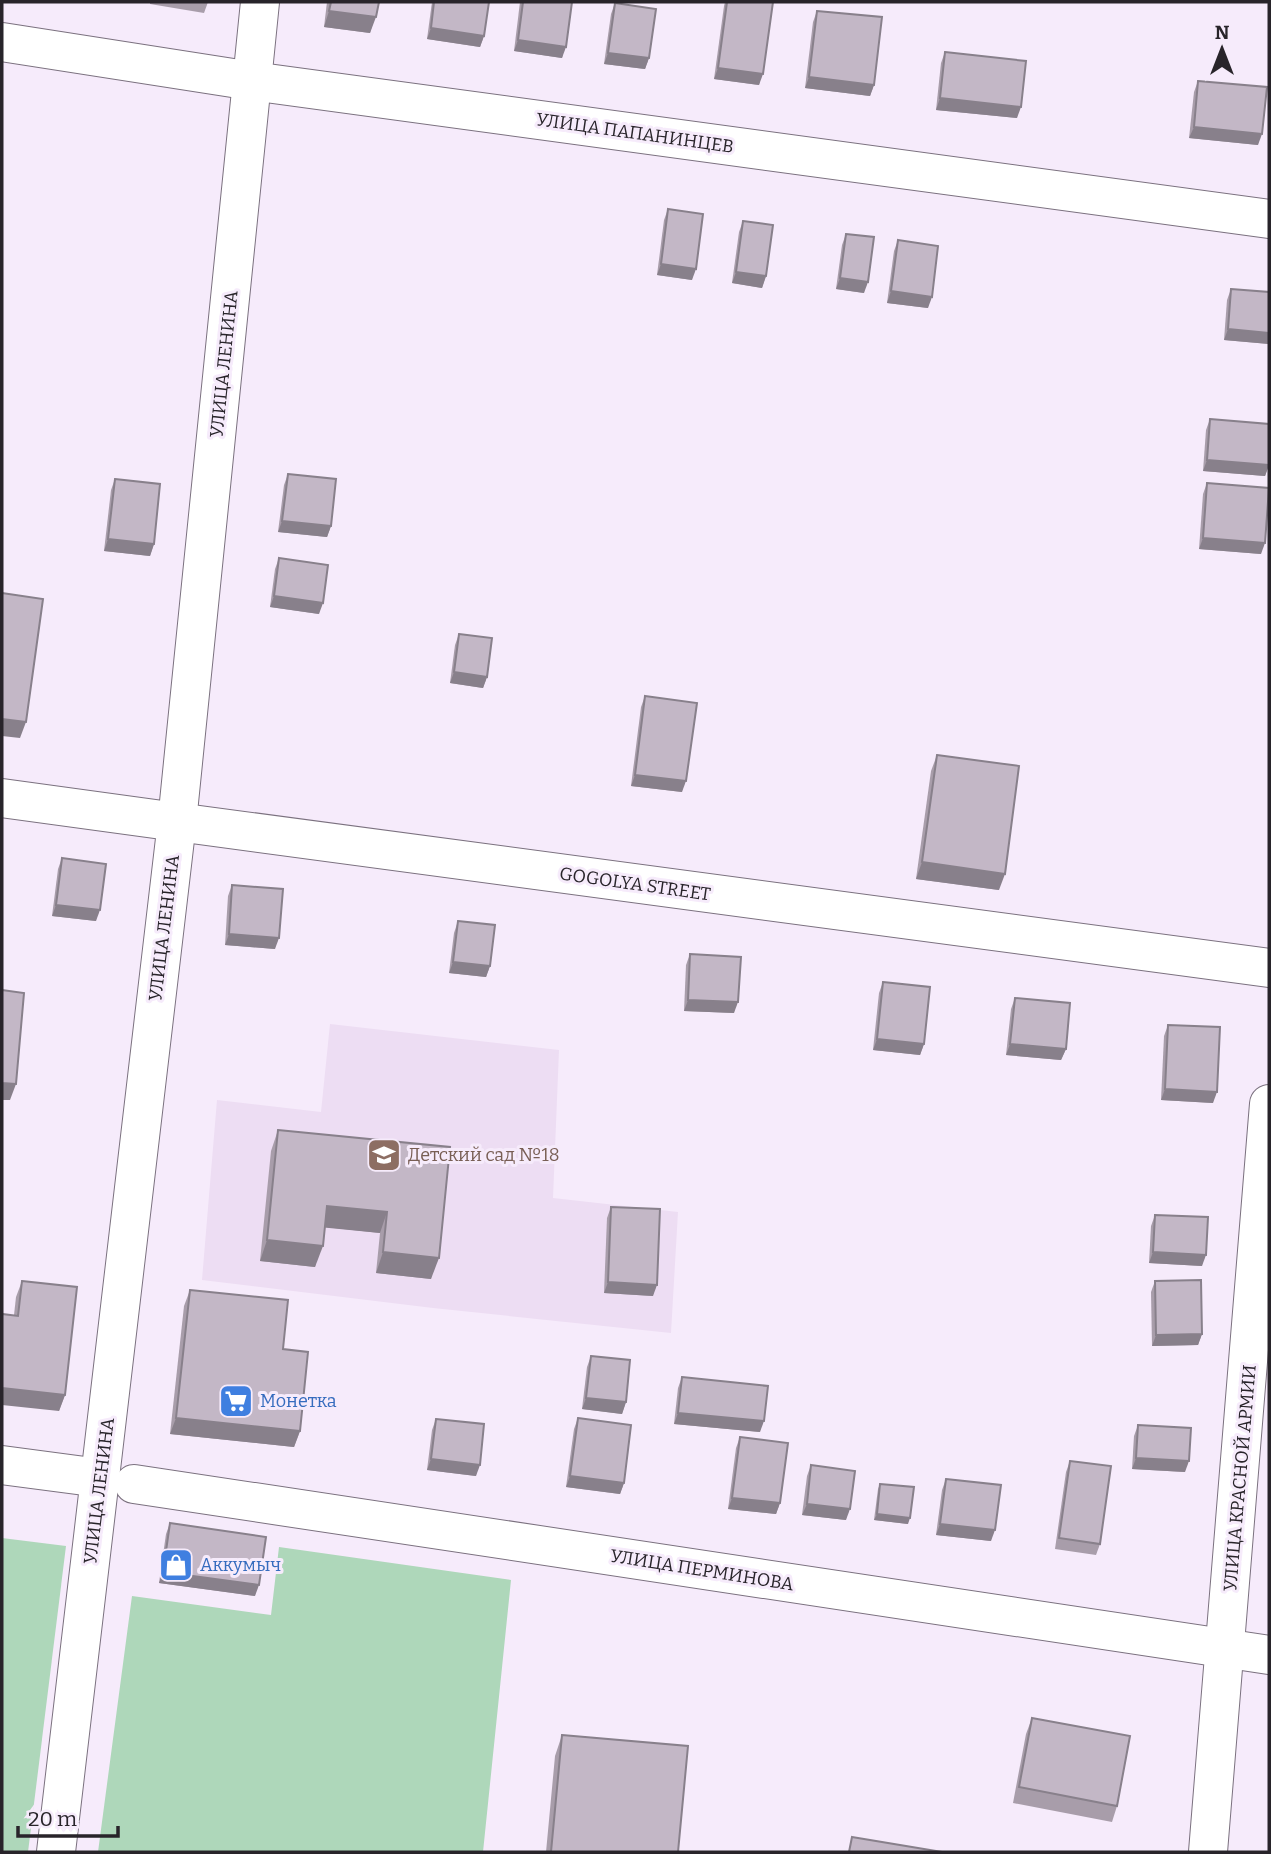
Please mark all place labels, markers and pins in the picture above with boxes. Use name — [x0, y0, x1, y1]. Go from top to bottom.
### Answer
school or university icon: Детский сад №18 — [365, 1136, 403, 1174]
place label: Детский сад №18 — [408, 1144, 560, 1166]
supermarket icon: Монетка — [217, 1382, 255, 1420]
place label: Монетка — [260, 1390, 337, 1412]
shop icon: Аккумыч — [157, 1546, 195, 1584]
place label: Аккумыч — [200, 1554, 281, 1576]

